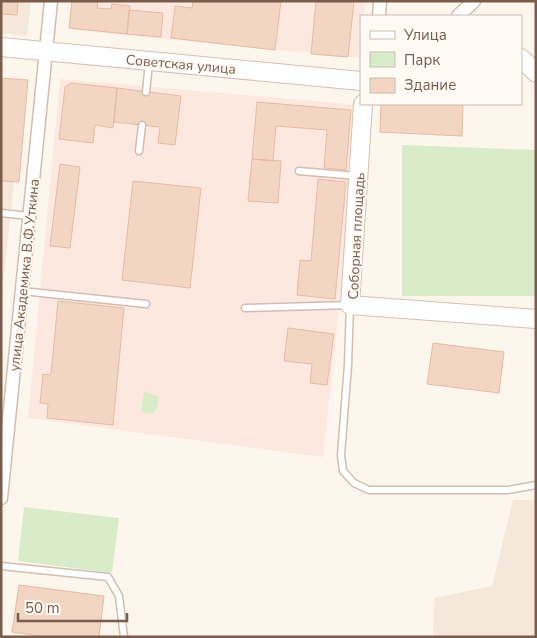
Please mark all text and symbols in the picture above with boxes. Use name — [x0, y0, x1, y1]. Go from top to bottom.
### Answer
legend — [360, 15, 522, 105]
text: Улица — [403, 25, 447, 45]
street label: Советская улица — [125, 50, 237, 79]
text: Парк — [404, 50, 440, 70]
text: Здание — [404, 75, 456, 95]
street label: Соборная площадь — [344, 172, 369, 300]
street label: улица Академика В.Ф.Уткина — [5, 178, 44, 372]
scale bar — [18, 590, 126, 622]
text: 50 m — [25, 598, 60, 618]

